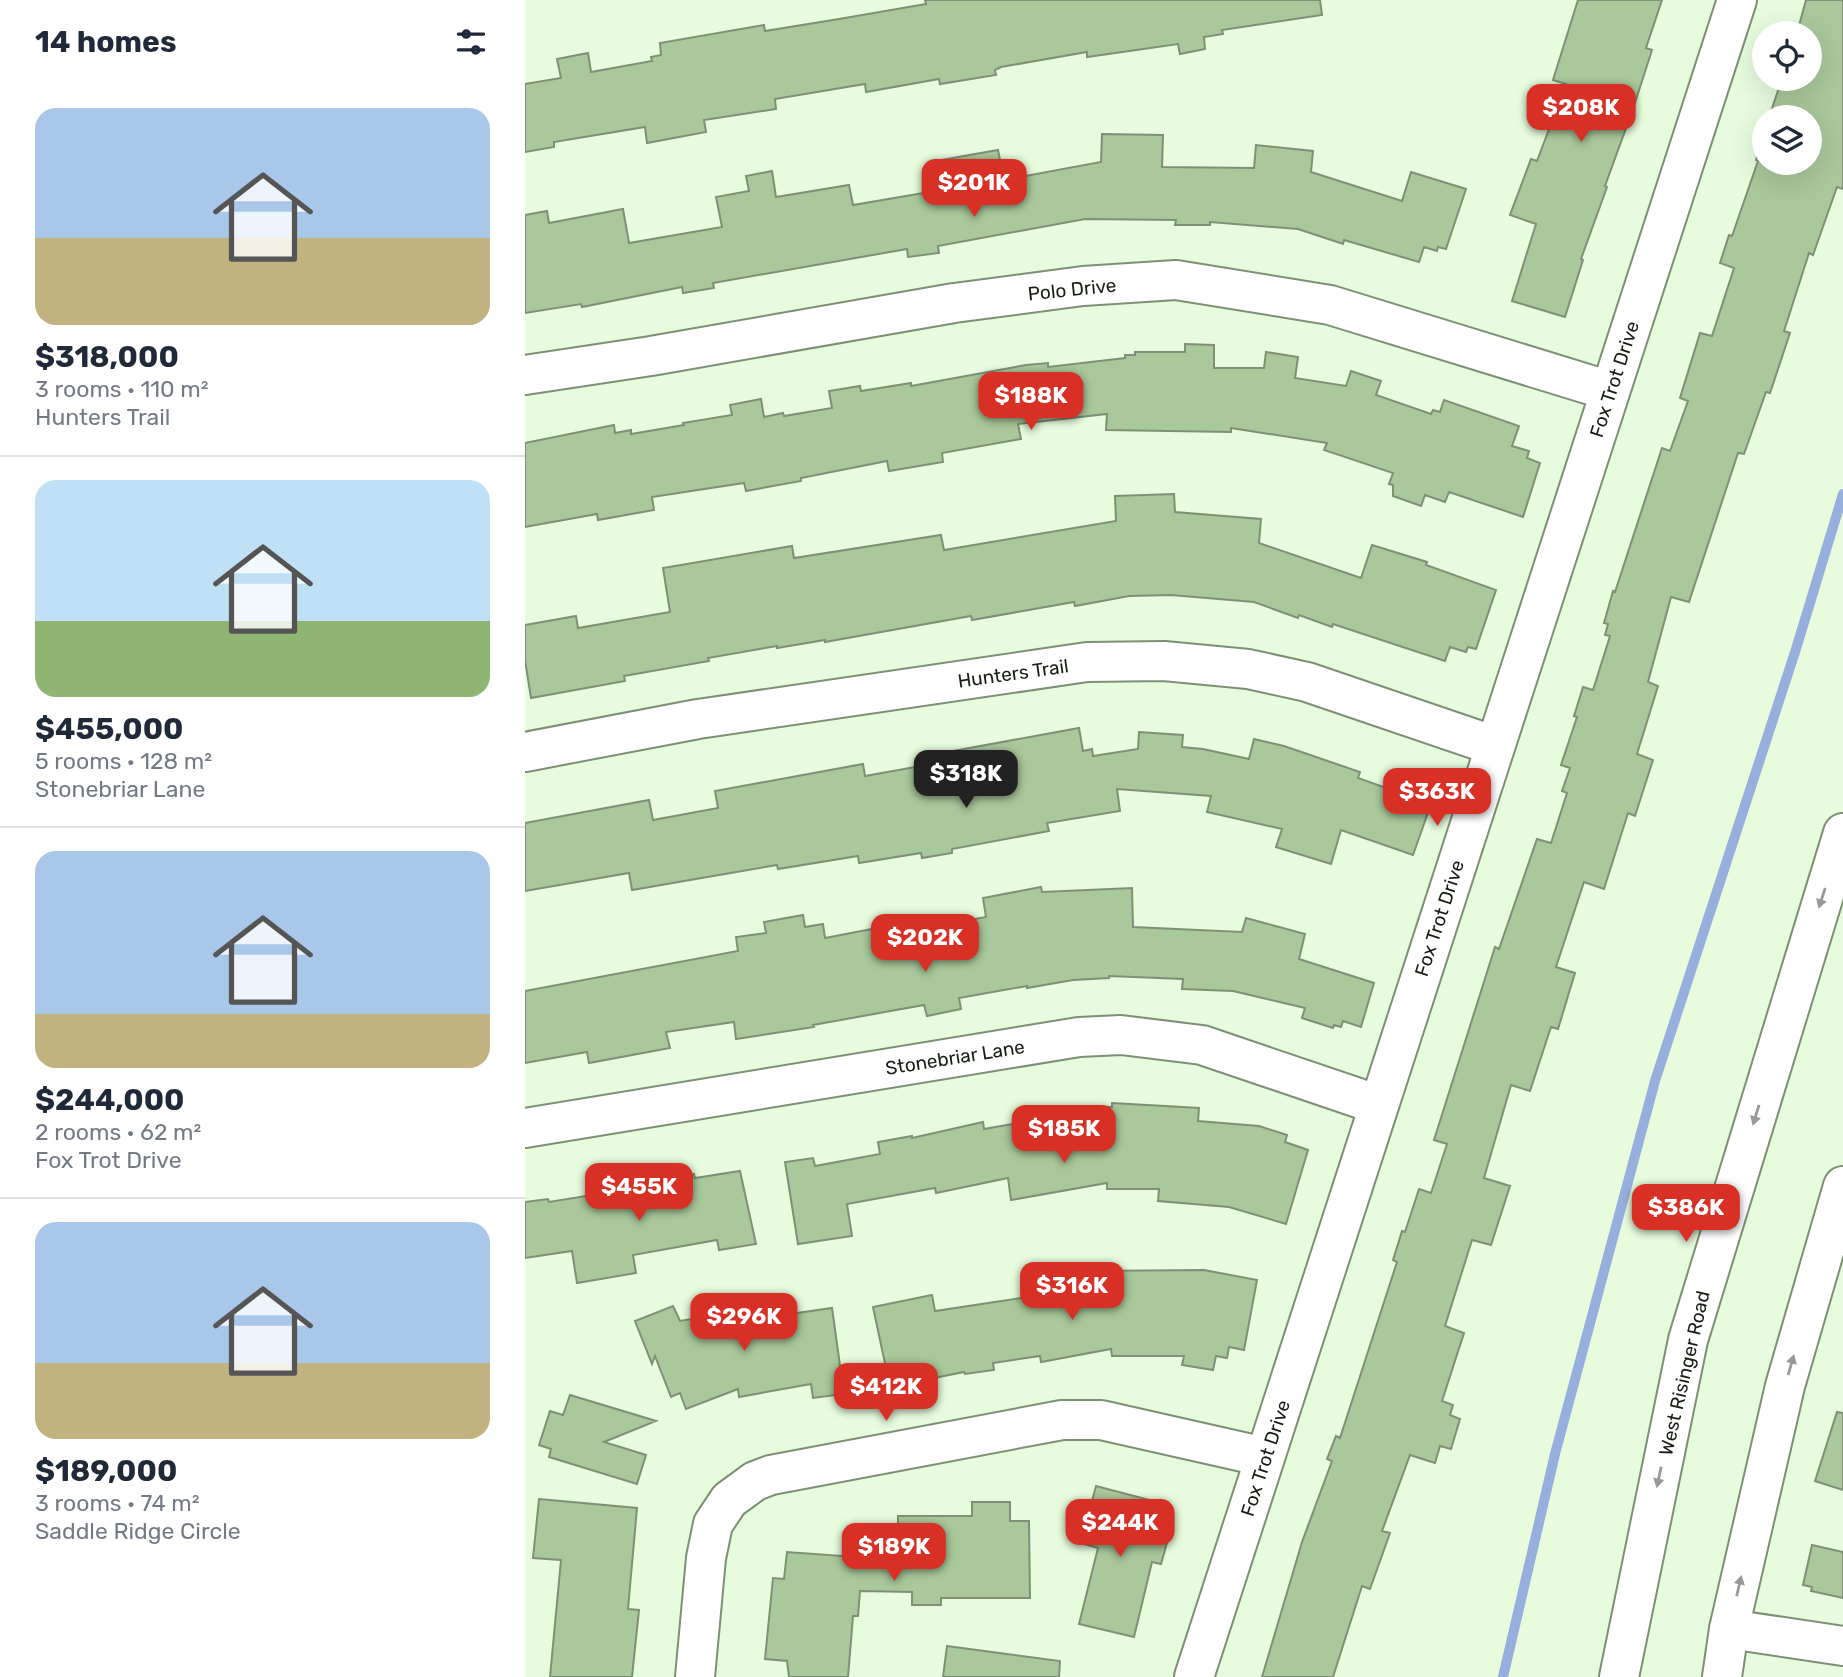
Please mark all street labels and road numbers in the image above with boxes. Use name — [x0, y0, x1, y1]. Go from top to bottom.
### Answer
street label: Polo Drive — [1027, 273, 1117, 306]
street label: Fox Trot Drive — [1585, 318, 1644, 440]
street label: Hunters Trail — [956, 654, 1070, 693]
street label: Fox Trot Drive — [1410, 857, 1469, 979]
street label: Stonebriar Lane — [884, 1035, 1026, 1080]
street label: West Risinger Road — [1654, 1288, 1715, 1458]
street label: Fox Trot Drive — [1236, 1397, 1295, 1519]

